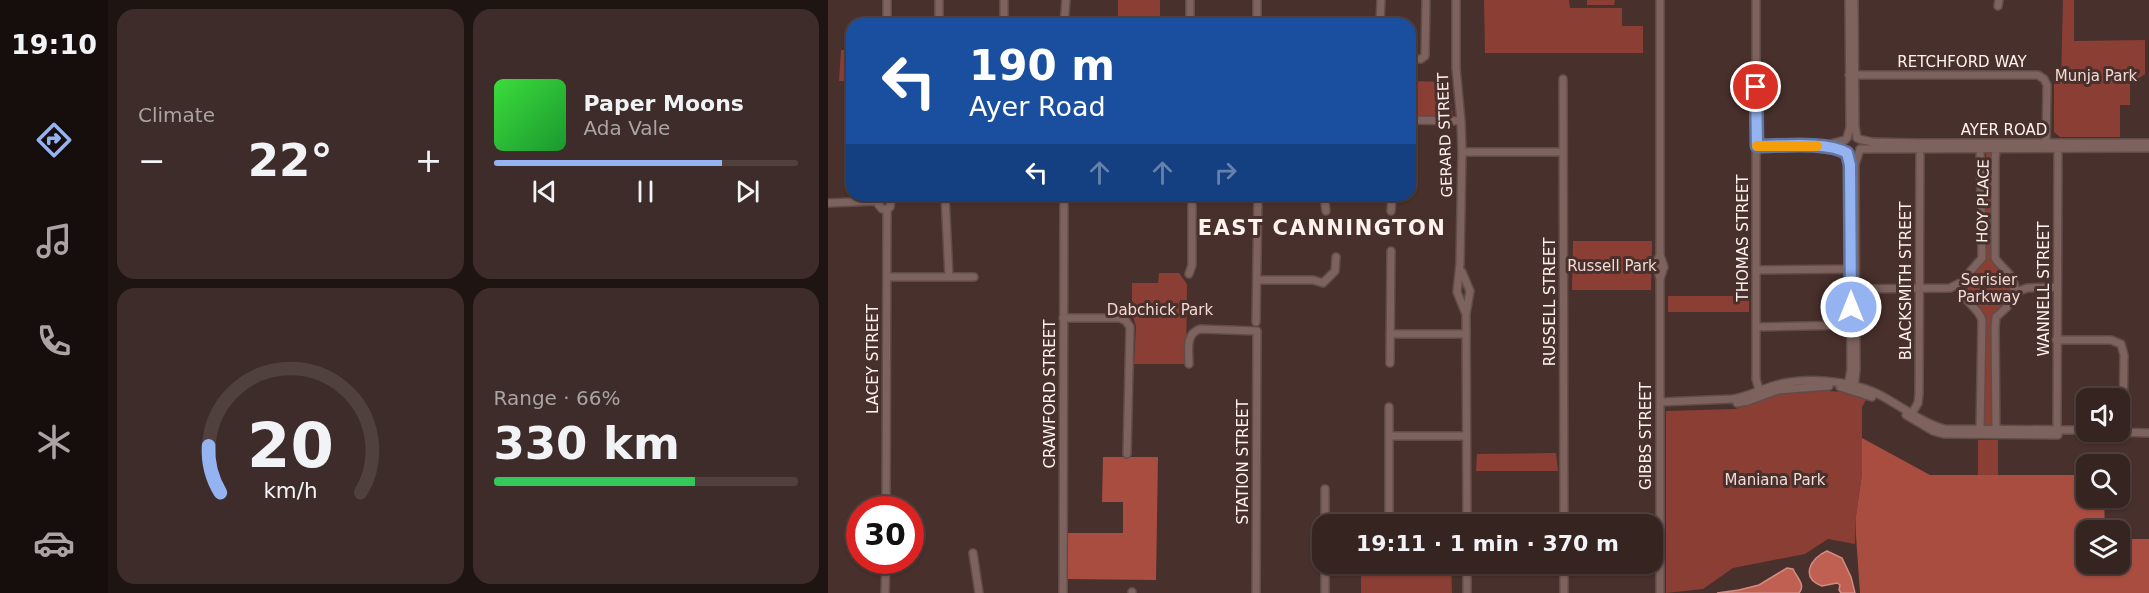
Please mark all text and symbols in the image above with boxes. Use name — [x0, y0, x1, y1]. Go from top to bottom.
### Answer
text: 19:10 — [11, 29, 97, 60]
text: 190 m — [969, 41, 1115, 90]
icon: left — [870, 42, 948, 120]
street label: RETCHFORD WAY — [1897, 53, 2028, 71]
pin — [1730, 61, 1781, 112]
park label: Munja Park — [2055, 67, 2138, 85]
icon: arrive — [1739, 70, 1772, 103]
street label: GERARD STREET — [1434, 71, 1456, 198]
text: Paper Moons — [584, 91, 744, 116]
text: Ayer Road — [969, 91, 1106, 122]
text: Climate — [138, 103, 215, 127]
text: Ada Vale — [584, 116, 670, 140]
icon: directions — [33, 119, 75, 161]
street label: AYER ROAD — [1961, 121, 2047, 139]
text: 22° — [248, 134, 333, 187]
text: − — [138, 141, 166, 180]
text: + — [415, 141, 443, 180]
icon: left — [1020, 156, 1053, 189]
icon: ahead — [1083, 156, 1116, 189]
icon: ahead — [1146, 156, 1179, 189]
icon: right — [1209, 156, 1242, 189]
street label: HOY PLACE — [1973, 159, 1993, 243]
street label: THOMAS STREET — [1734, 174, 1752, 302]
icon: previous — [528, 175, 561, 208]
icon: pause — [629, 175, 662, 208]
icon: next — [731, 175, 764, 208]
street label: BLACKSMITH STREET — [1897, 201, 1915, 360]
district label: EAST CANNINGTON — [1198, 216, 1446, 240]
icon: music — [33, 220, 75, 262]
street label: WANNELL STREET — [2035, 221, 2053, 356]
street label: RUSSELL STREET — [1541, 237, 1559, 366]
park label: Russell Park — [1567, 257, 1657, 275]
park label: Serisier Parkway — [1958, 271, 2020, 306]
position arrow — [1819, 275, 1883, 339]
park label: Dabchick Park — [1107, 301, 1213, 319]
street label: LACEY STREET — [864, 303, 882, 414]
street label: CRAWFORD STREET — [1041, 319, 1059, 468]
icon: phone — [33, 320, 75, 362]
street label: GIBBS STREET — [1637, 381, 1655, 490]
text: Range · 66% — [494, 386, 620, 410]
map controls — [2076, 388, 2130, 574]
button: sound — [2076, 388, 2130, 442]
street label: STATION STREET — [1234, 399, 1252, 525]
text: 20 — [247, 409, 334, 482]
text: 330 km — [494, 417, 680, 470]
icon: climate — [33, 421, 75, 463]
button: search — [2076, 454, 2130, 508]
park label: Maniana Park — [1725, 471, 1826, 489]
text: km/h — [263, 478, 317, 503]
speed limit sign: 30 — [846, 496, 924, 574]
button: layers — [2076, 520, 2130, 574]
icon: car — [33, 522, 75, 564]
text: 19:11 · 1 min · 370 m — [1356, 531, 1619, 556]

